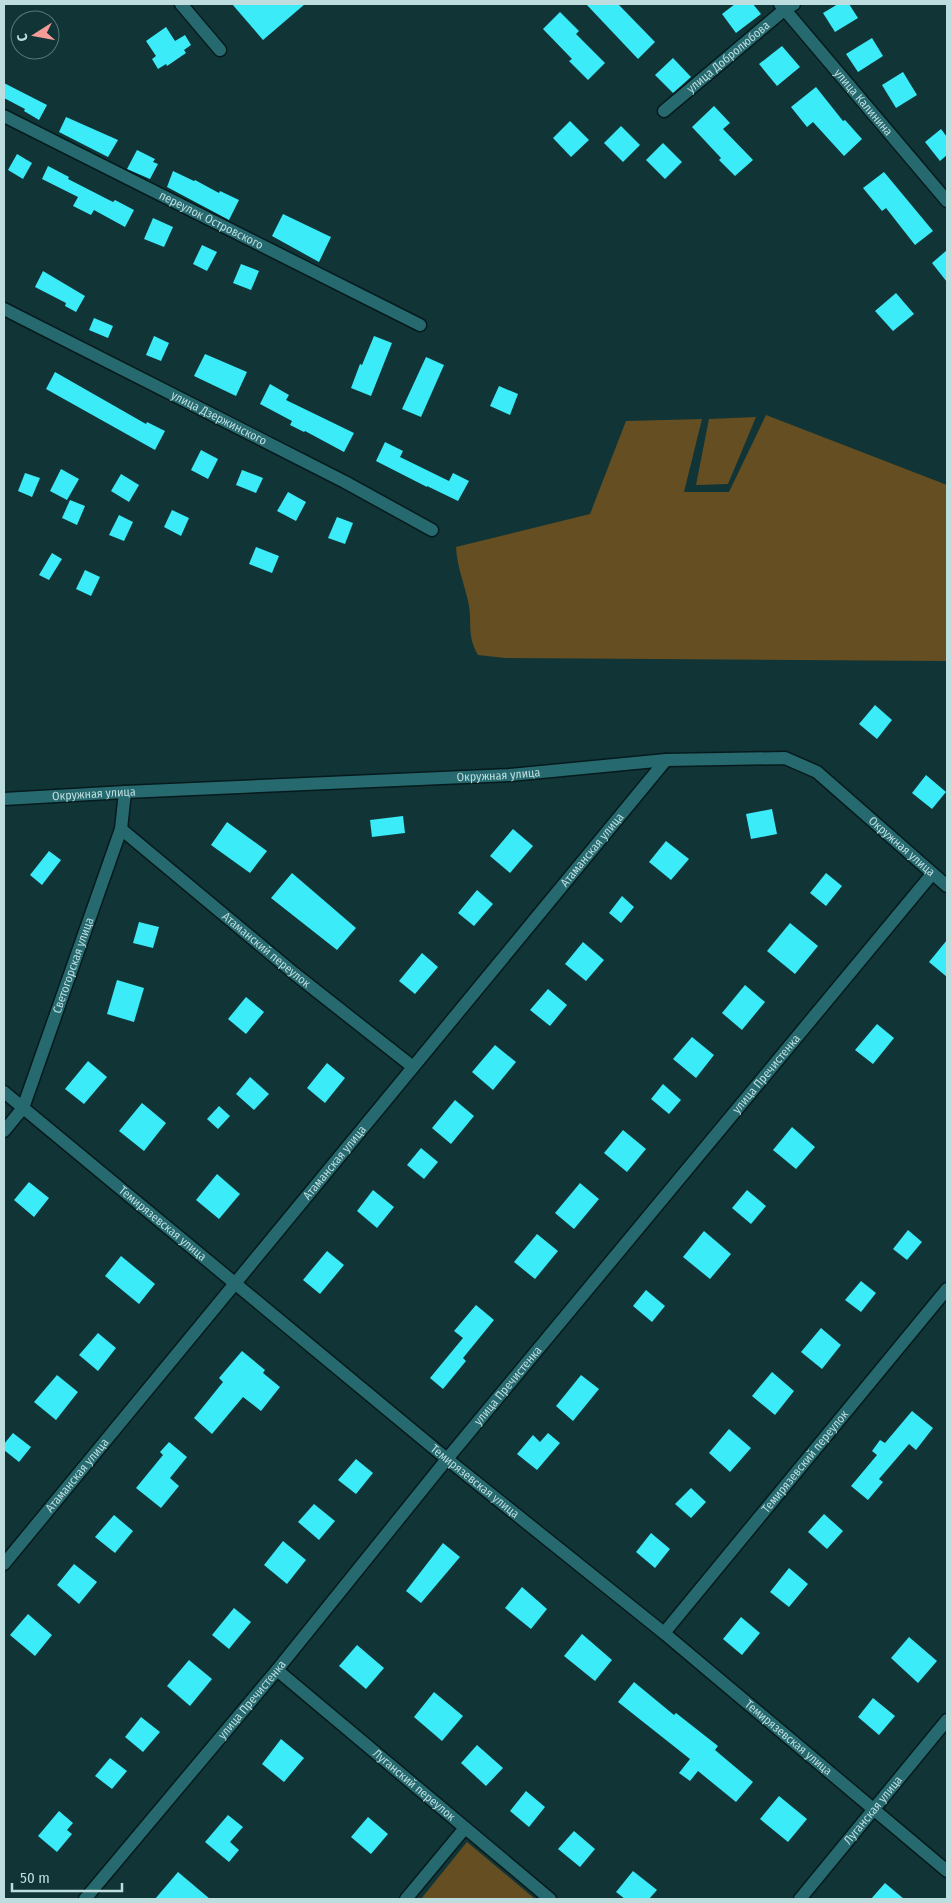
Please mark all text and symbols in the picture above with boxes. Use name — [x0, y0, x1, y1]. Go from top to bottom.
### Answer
north arrow — [10, 10, 60, 60]
street label: улица Добролюбова — [684, 18, 773, 96]
text: С — [14, 32, 32, 43]
street label: улица Калинина — [831, 66, 896, 139]
street label: переулок Островского — [157, 188, 266, 252]
street label: улица Дзержинского — [169, 388, 269, 448]
street label: Окружная улица — [456, 765, 541, 784]
street label: Окружная улица — [52, 785, 136, 803]
street label: Атаманская улица — [557, 810, 627, 890]
street label: Окружная улица — [866, 813, 938, 879]
street label: Атаманский переулок — [219, 909, 314, 991]
street label: Светогорская улица — [50, 915, 96, 1015]
street label: улица Пречистенка — [729, 1032, 803, 1116]
street label: Атаманская улица — [300, 1123, 369, 1202]
street label: Темирязевская улица — [116, 1183, 209, 1264]
street label: улица Пречистенка — [471, 1343, 545, 1428]
street label: Темирязевский переулок — [759, 1407, 851, 1516]
street label: Атаманская улица — [43, 1435, 112, 1515]
street label: Темирязевская улица — [428, 1442, 522, 1521]
street label: улица Пречистенка — [215, 1657, 289, 1742]
street label: Темирязевская улица — [742, 1697, 835, 1778]
street label: Луганский переулок — [370, 1746, 459, 1824]
street label: Луганская улица — [841, 1773, 905, 1847]
scale bar — [12, 1860, 122, 1892]
text: 50 m — [20, 1869, 50, 1887]

